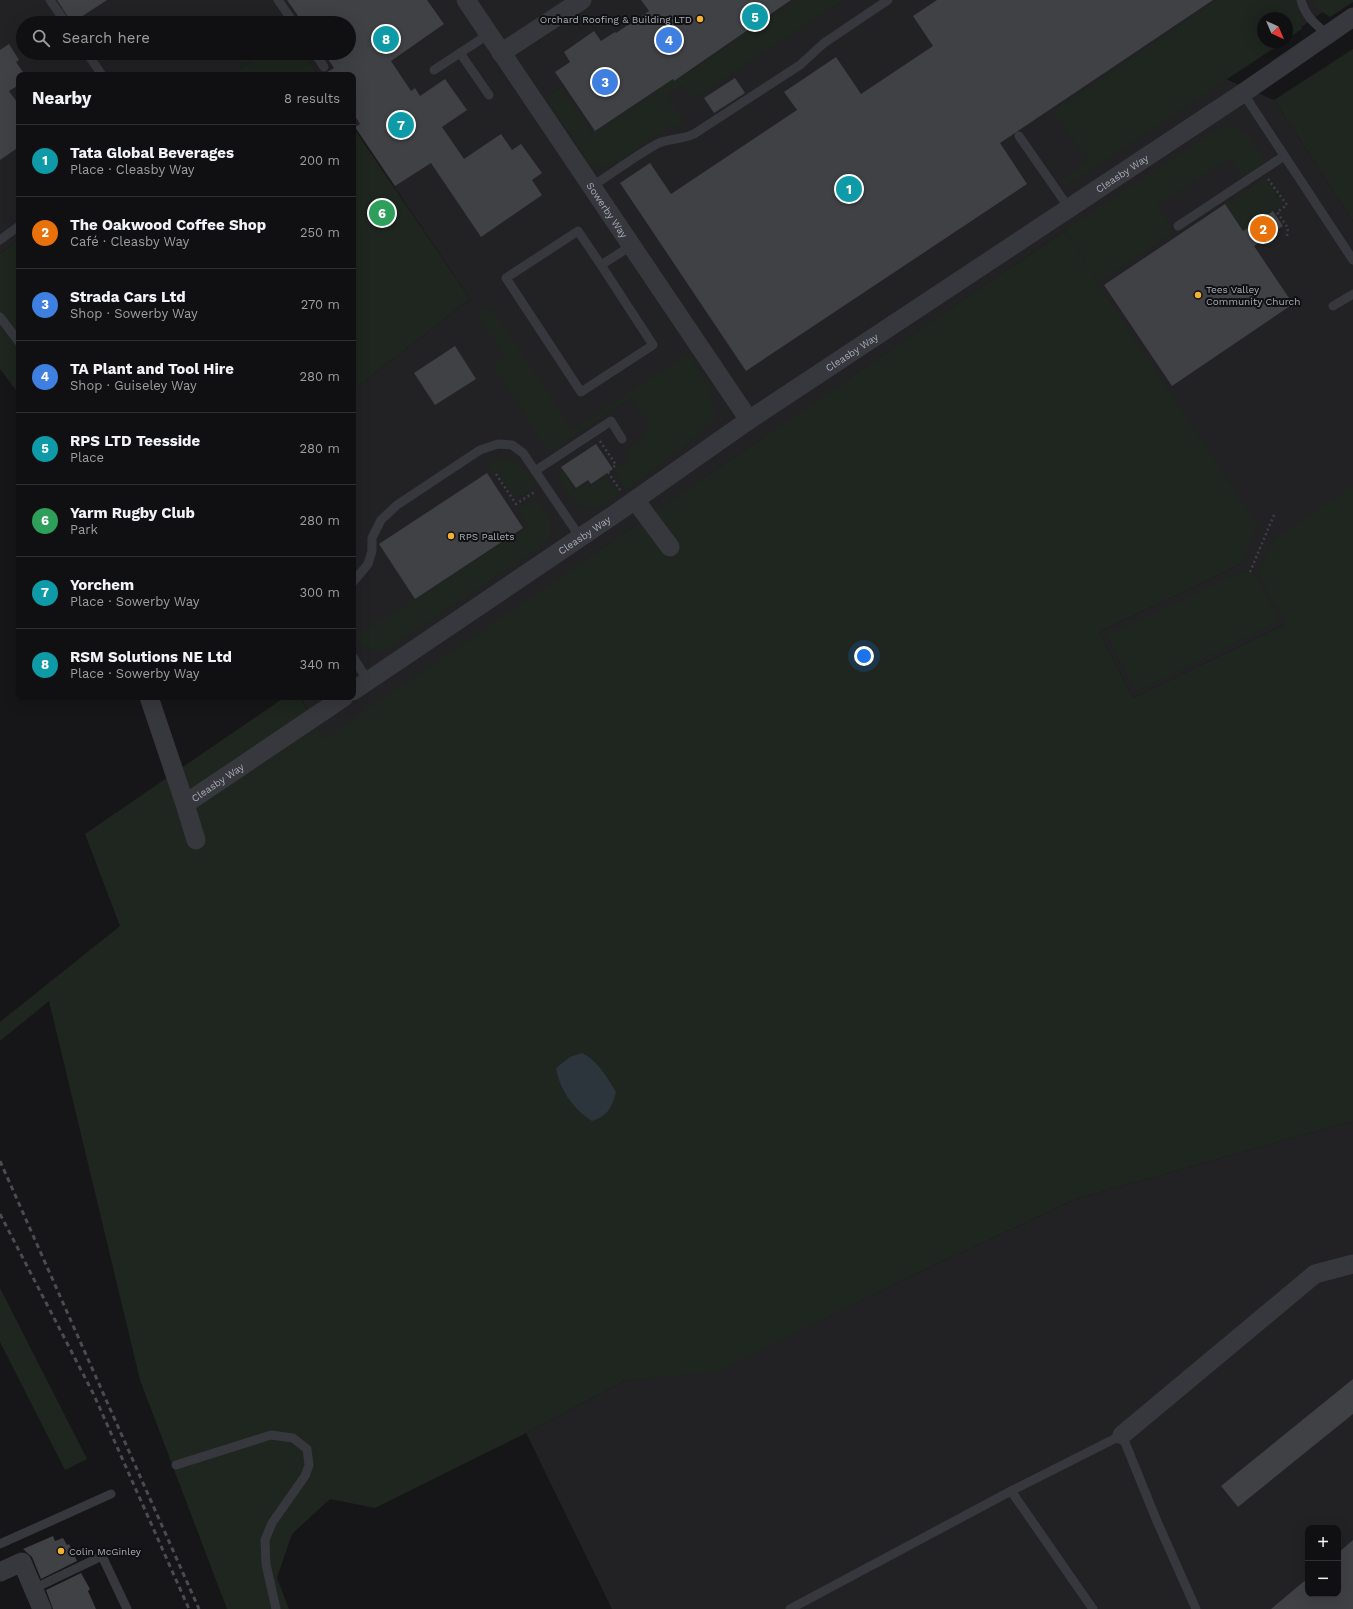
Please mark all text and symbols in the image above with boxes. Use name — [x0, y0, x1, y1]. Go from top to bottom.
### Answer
pin: 5 — [742, 2, 768, 32]
north arrow — [1257, 12, 1293, 48]
place label: Orchard Roofing & Building LTD — [540, 14, 692, 25]
marker: Orchard Roofing & Building LTD — [695, 14, 705, 24]
search box — [16, 16, 356, 60]
pin: 8 — [373, 24, 399, 54]
pin: 4 — [656, 25, 682, 55]
icon: search — [30, 27, 52, 49]
text: Search here — [62, 29, 150, 47]
pin: 3 — [592, 67, 618, 97]
text: Nearby — [32, 88, 91, 108]
text: 8 results — [284, 91, 340, 106]
pin: 7 — [388, 110, 414, 140]
text: Tata Global Beverages — [70, 144, 234, 162]
street label: Cleasby Way — [1094, 152, 1151, 195]
text: 1 — [42, 153, 48, 168]
text: 200 m — [299, 153, 340, 168]
text: Place · Cleasby Way — [70, 162, 195, 177]
pin: 1 — [836, 174, 862, 204]
street label: Sowerby Way — [584, 180, 630, 241]
pin: 6 — [369, 198, 395, 228]
pin: 2 — [1250, 214, 1276, 244]
text: The Oakwood Coffee Shop — [70, 216, 266, 234]
text: 2 — [41, 225, 49, 240]
text: 250 m — [300, 225, 340, 240]
text: Café · Cleasby Way — [70, 234, 189, 249]
place label: Tees Valley Community Church — [1206, 284, 1300, 307]
text: Strada Cars Ltd — [70, 288, 186, 306]
marker: Tees Valley Community Church — [1193, 290, 1203, 300]
text: 3 — [41, 297, 49, 312]
text: 270 m — [301, 297, 340, 312]
text: Shop · Sowerby Way — [70, 306, 198, 321]
street label: Cleasby Way — [824, 331, 881, 374]
text: TA Plant and Tool Hire — [70, 360, 234, 378]
text: 4 — [41, 369, 49, 384]
text: 280 m — [300, 369, 340, 384]
text: Shop · Guiseley Way — [70, 378, 197, 393]
text: RPS LTD Teesside — [70, 432, 200, 450]
text: 5 — [41, 441, 49, 456]
text: 280 m — [300, 441, 340, 456]
text: Place — [70, 450, 104, 465]
text: Yarm Rugby Club — [70, 504, 195, 522]
text: 6 — [41, 513, 49, 528]
text: 280 m — [300, 513, 340, 528]
street label: Cleasby Way — [556, 513, 613, 557]
text: Park — [70, 522, 98, 537]
marker: RPS Pallets — [446, 531, 456, 541]
place label: RPS Pallets — [459, 531, 515, 542]
text: Yorchem — [70, 576, 134, 594]
text: 7 — [41, 585, 49, 600]
text: 300 m — [299, 585, 340, 600]
text: Place · Sowerby Way — [70, 594, 199, 609]
your location — [854, 646, 874, 666]
text: RSM Solutions NE Ltd — [70, 648, 232, 666]
text: 8 — [41, 657, 49, 672]
text: 340 m — [300, 657, 340, 672]
text: Place · Sowerby Way — [70, 666, 199, 681]
street label: Cleasby Way — [189, 761, 247, 804]
map controls — [1305, 1525, 1341, 1597]
button: + — [1305, 1525, 1341, 1561]
marker: Colin McGinley — [56, 1546, 66, 1556]
place label: Colin McGinley — [69, 1546, 142, 1557]
button: − — [1305, 1561, 1341, 1597]

